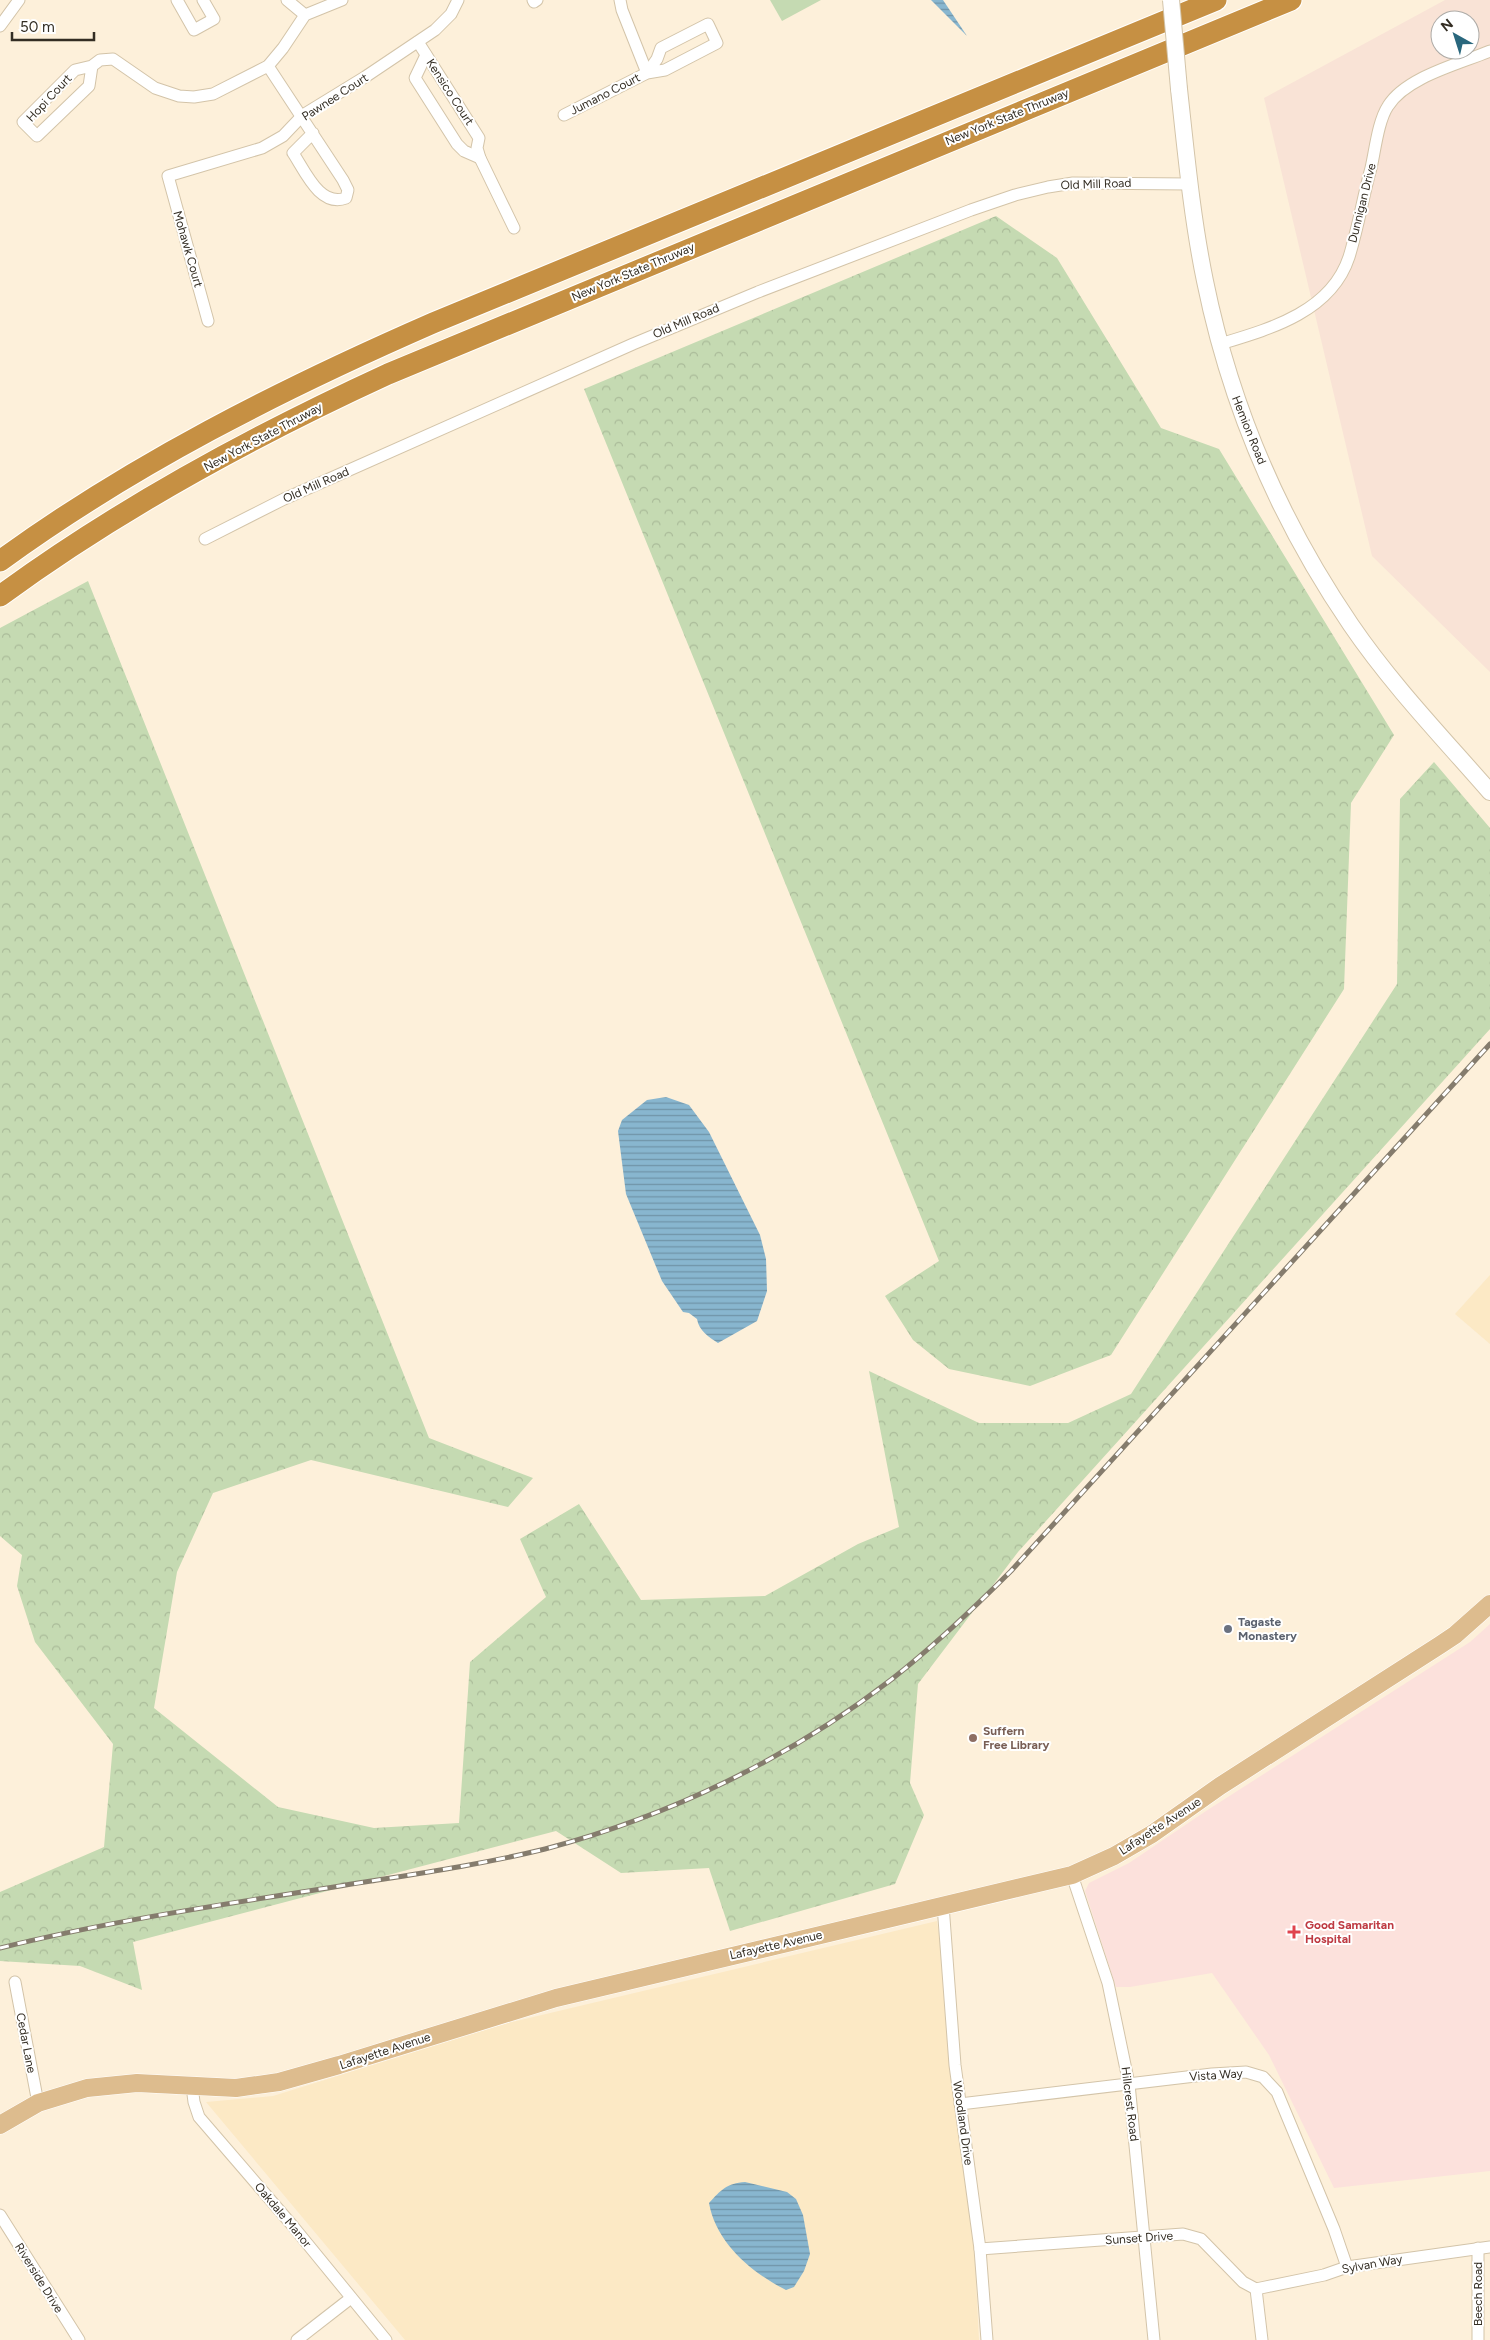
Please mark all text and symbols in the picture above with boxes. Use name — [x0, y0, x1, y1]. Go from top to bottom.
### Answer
scale bar — [12, 10, 95, 42]
north arrow — [1430, 10, 1480, 60]
text: N — [1438, 15, 1457, 35]
text: 50 m — [20, 18, 55, 36]
street label: Kensico Court — [423, 56, 477, 128]
street label: Pawnee Court — [299, 70, 371, 124]
street label: Jumano Court — [568, 70, 643, 118]
street label: Hopi Court — [24, 71, 75, 125]
street label: New York State Thruway — [943, 86, 1071, 148]
street label: Dunnigan Drive — [1345, 161, 1379, 244]
street label: Old Mill Road — [1060, 176, 1132, 192]
street label: Mohawk Court — [170, 209, 206, 289]
street label: New York State Thruway — [569, 239, 697, 304]
street label: Old Mill Road — [651, 301, 721, 341]
street label: Hemion Road — [1229, 394, 1269, 466]
street label: New York State Thruway — [201, 399, 325, 474]
street label: Old Mill Road — [281, 464, 351, 506]
place label: Tagaste Monastery — [1238, 1615, 1297, 1643]
marker: Tagaste Monastery — [1222, 1623, 1234, 1635]
place label: Suffern Free Library — [983, 1724, 1049, 1752]
marker: Suffern Free Library — [967, 1732, 979, 1744]
street label: Lafayette Avenue — [1116, 1794, 1204, 1858]
place label: Good Samaritan Hospital — [1305, 1918, 1394, 1946]
marker: Good Samaritan Hospital — [1287, 1925, 1301, 1939]
street label: Lafayette Avenue — [728, 1927, 824, 1962]
street label: Cedar Lane — [13, 2012, 39, 2075]
street label: Lafayette Avenue — [338, 2030, 433, 2072]
street label: Hillcrest Road — [1118, 2066, 1142, 2142]
street label: Vista Way — [1189, 2066, 1244, 2084]
street label: Woodland Drive — [950, 2080, 976, 2167]
street label: Oakdale Manor — [252, 2180, 314, 2250]
street label: Sunset Drive — [1105, 2229, 1174, 2247]
street label: Riverside Drive — [12, 2241, 66, 2316]
street label: Sylvan Way — [1340, 2252, 1404, 2276]
street label: Beech Road — [1471, 2262, 1485, 2326]

